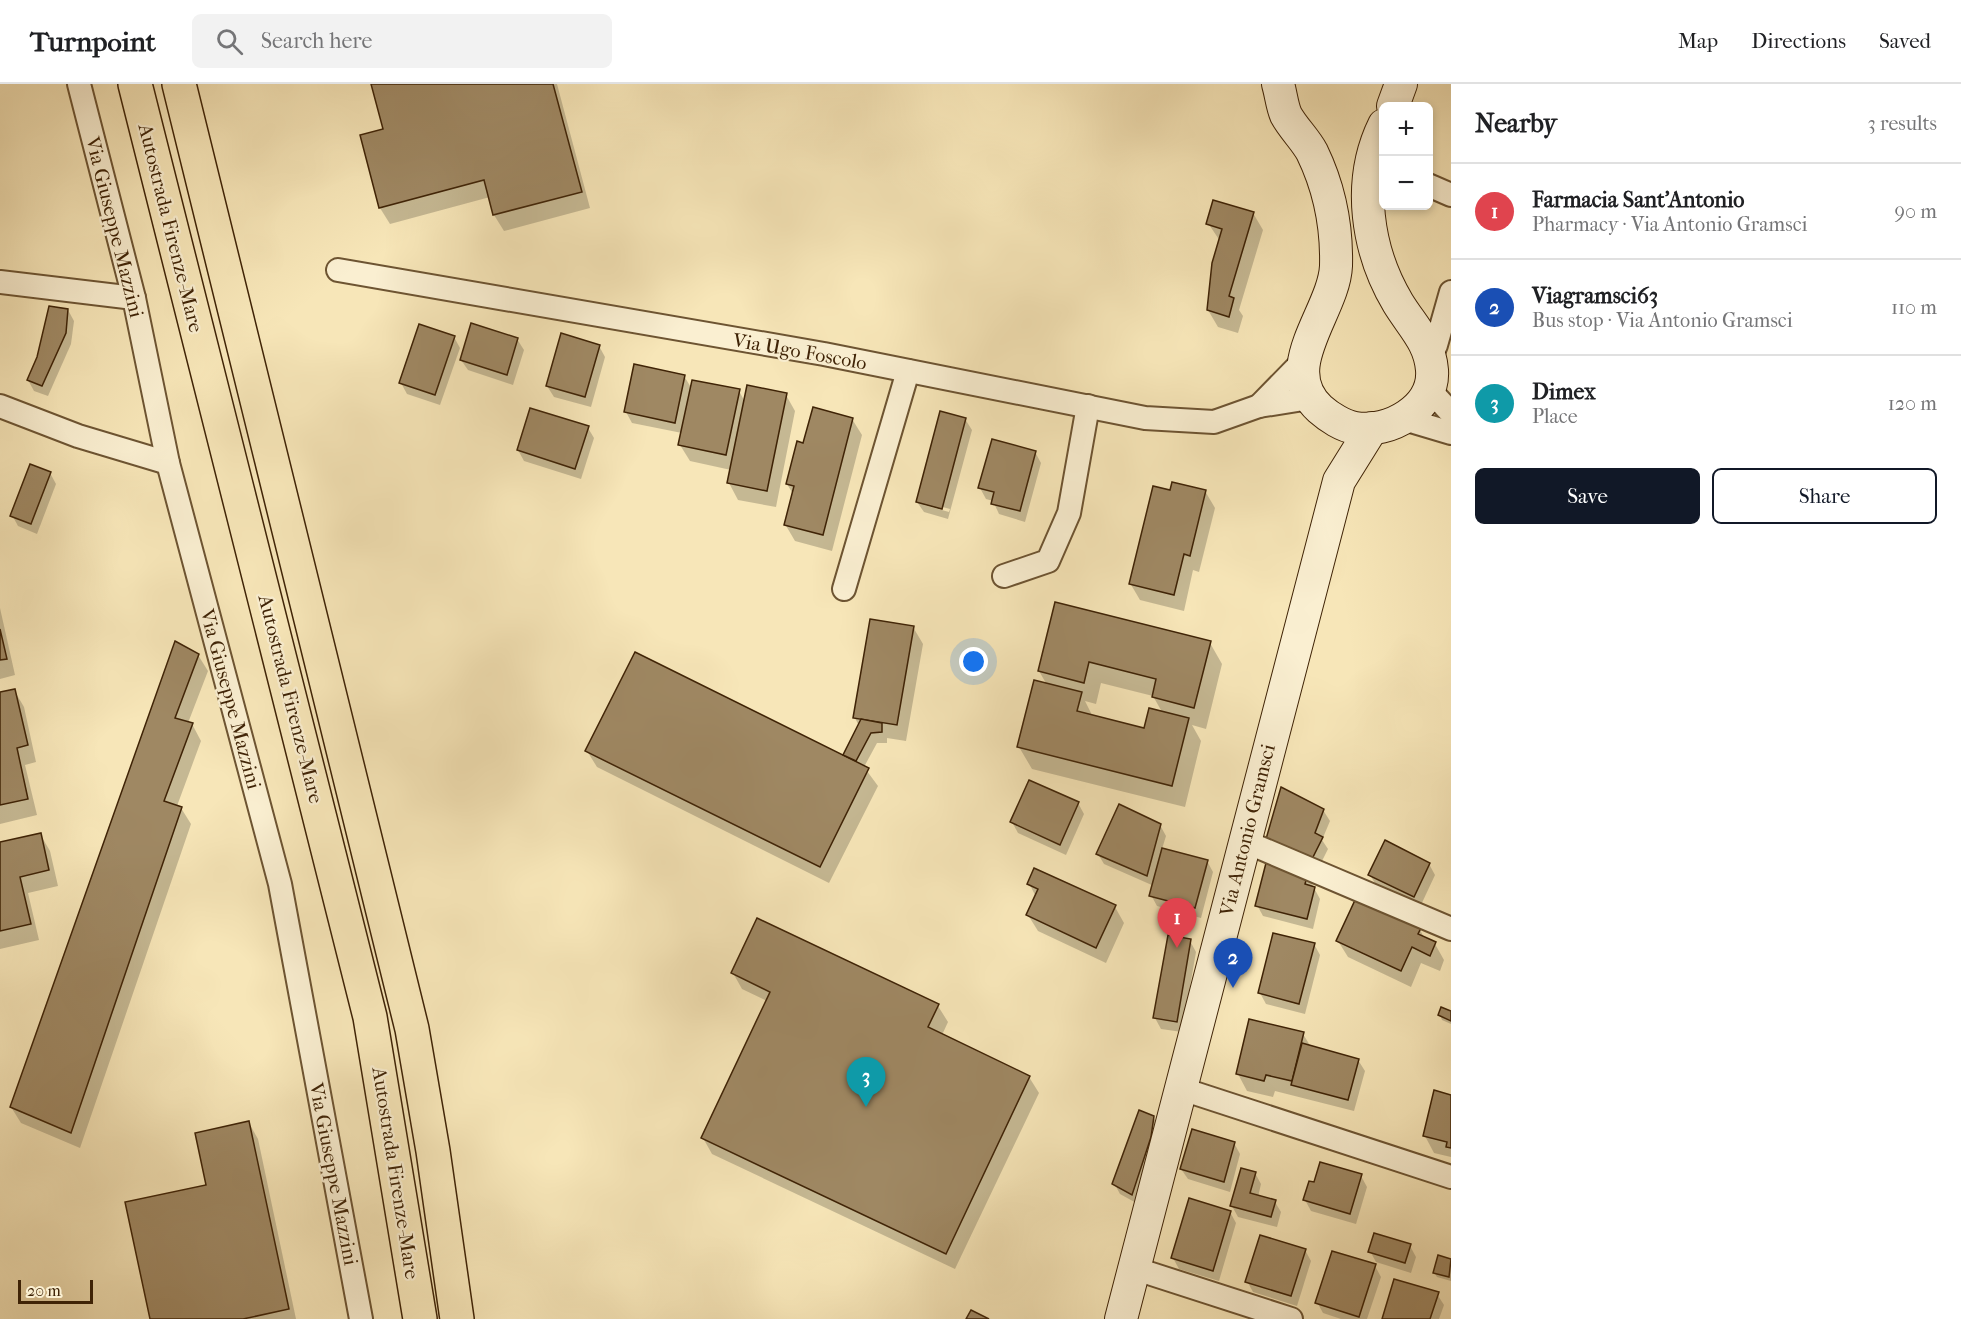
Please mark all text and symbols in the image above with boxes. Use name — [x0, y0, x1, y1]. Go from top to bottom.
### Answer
search box — [192, 14, 612, 68]
text: Turnpoint — [30, 25, 156, 58]
icon: search — [213, 25, 246, 58]
text: Search here — [261, 28, 372, 54]
text: Map — [1678, 29, 1718, 53]
text: Directions — [1751, 29, 1846, 53]
text: Saved — [1879, 29, 1931, 53]
map controls — [1379, 102, 1433, 210]
button: + — [1379, 102, 1433, 156]
text: Nearby — [1475, 108, 1557, 139]
text: 3 results — [1868, 112, 1937, 135]
street label: Autostrada Firenze-Mare — [133, 120, 208, 335]
street label: Via Giuseppe Mazzini — [81, 133, 148, 320]
button: − — [1379, 156, 1433, 210]
text: Farmacia Sant'Antonio — [1532, 187, 1745, 213]
text: 1 — [1491, 200, 1498, 223]
text: 90 m — [1895, 200, 1937, 223]
text: Pharmacy · Via Antonio Gramsci — [1532, 213, 1807, 236]
text: Viagramsci63 — [1532, 283, 1658, 309]
text: 2 — [1489, 296, 1500, 319]
text: 110 m — [1891, 296, 1937, 319]
text: Bus stop · Via Antonio Gramsci — [1532, 309, 1793, 332]
street label: Via Ugo Foscolo — [730, 328, 869, 375]
text: Dimex — [1532, 379, 1596, 405]
text: 3 — [1490, 392, 1499, 415]
text: 120 m — [1888, 392, 1937, 415]
text: Place — [1532, 405, 1578, 428]
button: Save — [1475, 468, 1700, 524]
button: Share — [1712, 468, 1937, 524]
street label: Autostrada Firenze-Mare — [253, 591, 328, 806]
street label: Via Giuseppe Mazzini — [195, 606, 266, 792]
your location — [959, 647, 988, 676]
street label: Via Antonio Gramsci — [1215, 742, 1280, 919]
pin: 1 — [1158, 898, 1196, 948]
pin: 2 — [1214, 938, 1252, 988]
pin: 3 — [846, 1058, 886, 1107]
street label: Autostrada Firenze-Mare — [367, 1064, 424, 1281]
street label: Via Giuseppe Mazzini — [304, 1080, 363, 1267]
scale bar — [18, 1277, 93, 1304]
text: 20 m — [27, 1281, 61, 1300]

